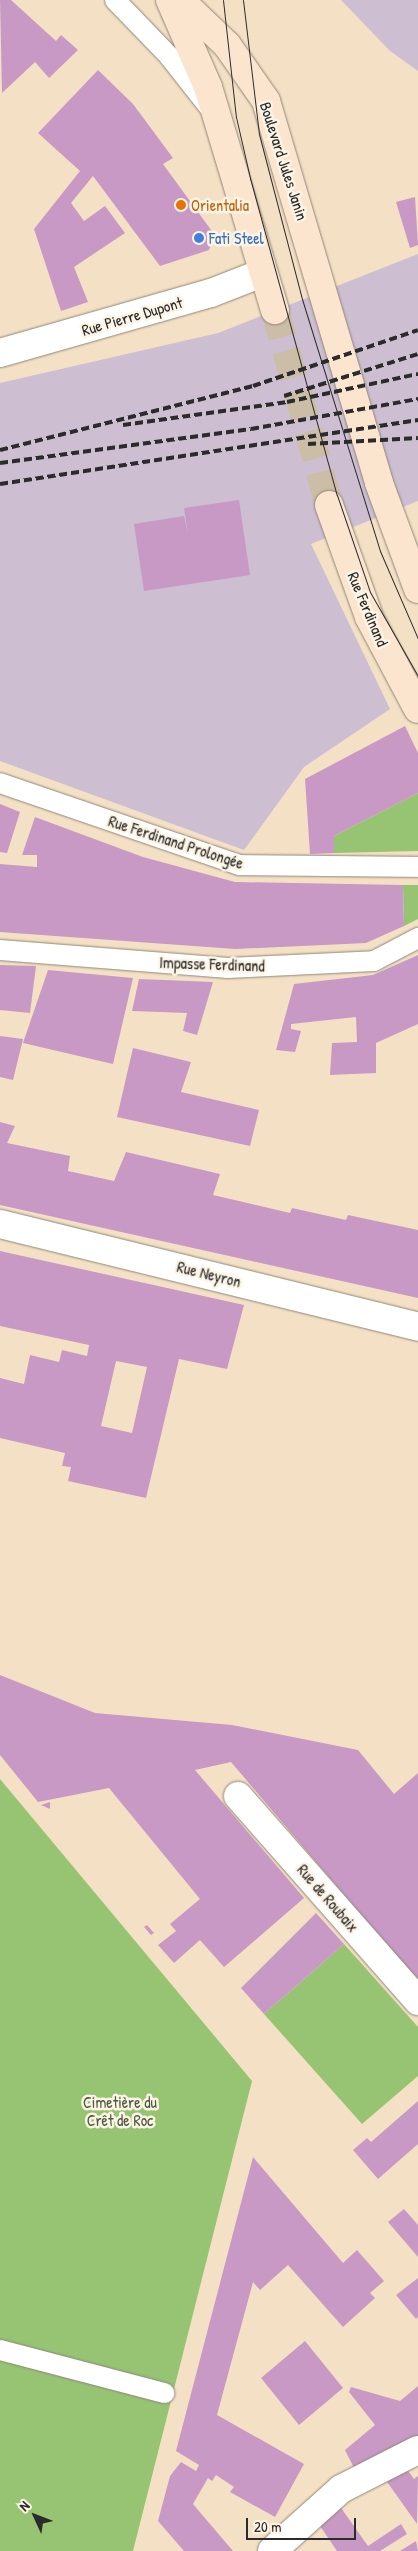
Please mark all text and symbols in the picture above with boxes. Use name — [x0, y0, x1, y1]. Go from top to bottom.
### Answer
street label: Boulevard Jules Janin — [256, 99, 312, 223]
place label: Orientalia — [191, 195, 249, 215]
marker: Orientalia — [175, 199, 187, 211]
place label: Fati Steel — [209, 228, 264, 248]
marker: Fati Steel — [193, 232, 205, 244]
street label: Rue Pierre Dupont — [79, 292, 185, 340]
street label: Rue Ferdinand — [344, 569, 392, 649]
street label: Rue Ferdinand Prolongée — [106, 811, 246, 873]
street label: Impasse Ferdinand — [159, 953, 265, 975]
street label: Rue Neyron — [175, 1257, 243, 1291]
street label: Rue de Roubaix — [293, 1860, 363, 1936]
park label: Cimetière du Crêt de Roc — [83, 2092, 157, 2130]
north arrow — [10, 2491, 60, 2541]
text: N — [14, 2496, 33, 2515]
scale bar — [248, 2508, 358, 2540]
text: 20 m — [254, 2516, 281, 2537]

